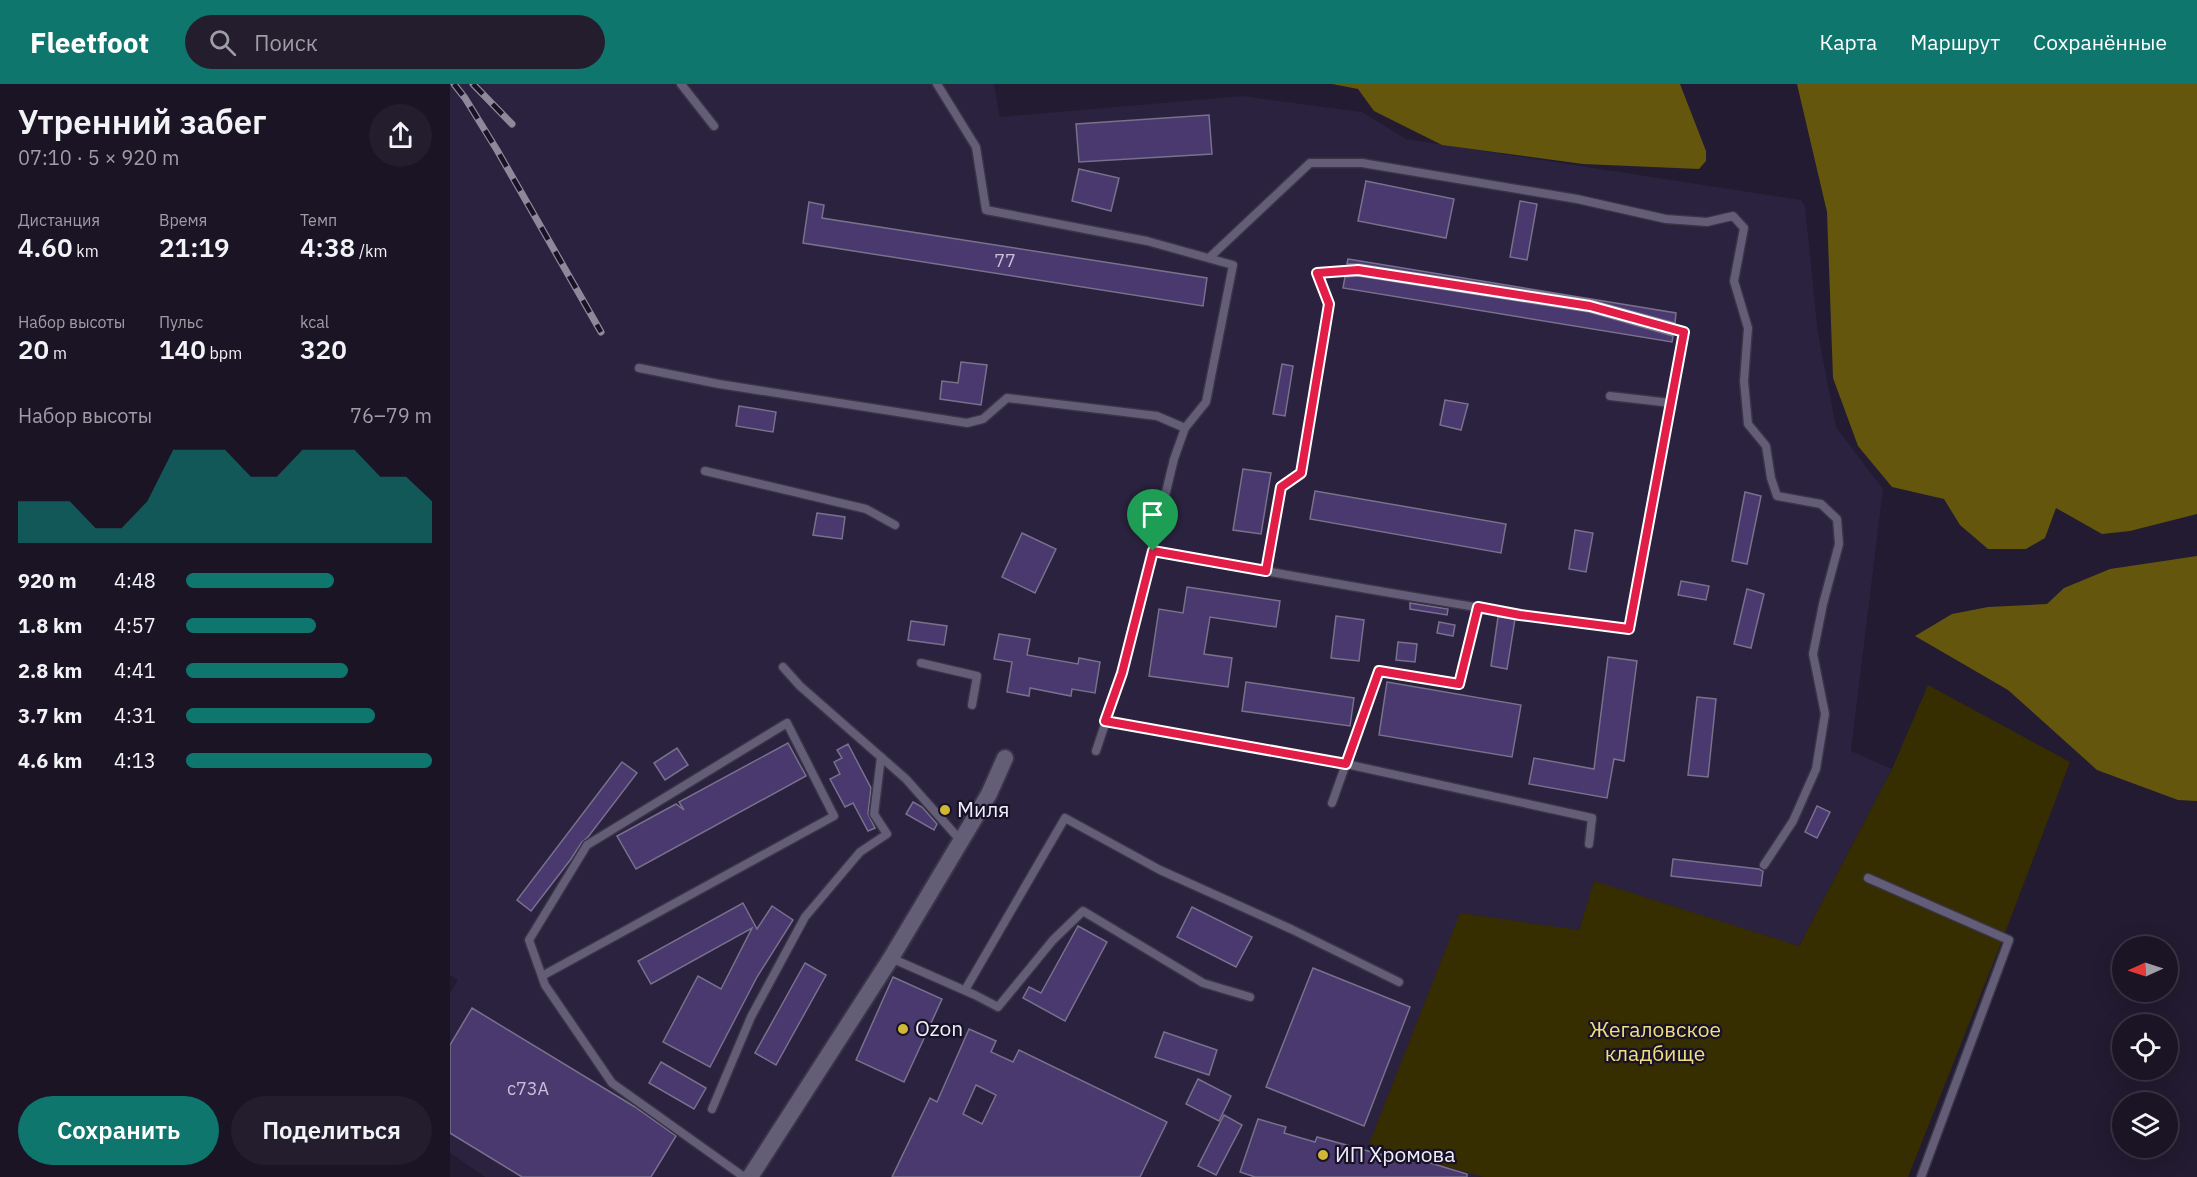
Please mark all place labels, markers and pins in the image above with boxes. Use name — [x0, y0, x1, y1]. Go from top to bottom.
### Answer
pin — [1127, 489, 1178, 551]
place label: Миля — [957, 795, 1010, 823]
marker: Миля — [938, 803, 952, 817]
place label: Ozon — [915, 1014, 963, 1042]
marker: Ozon — [896, 1022, 910, 1036]
place label: ИП Хромова — [1335, 1140, 1455, 1168]
marker: ИП Хромова — [1316, 1148, 1330, 1162]

